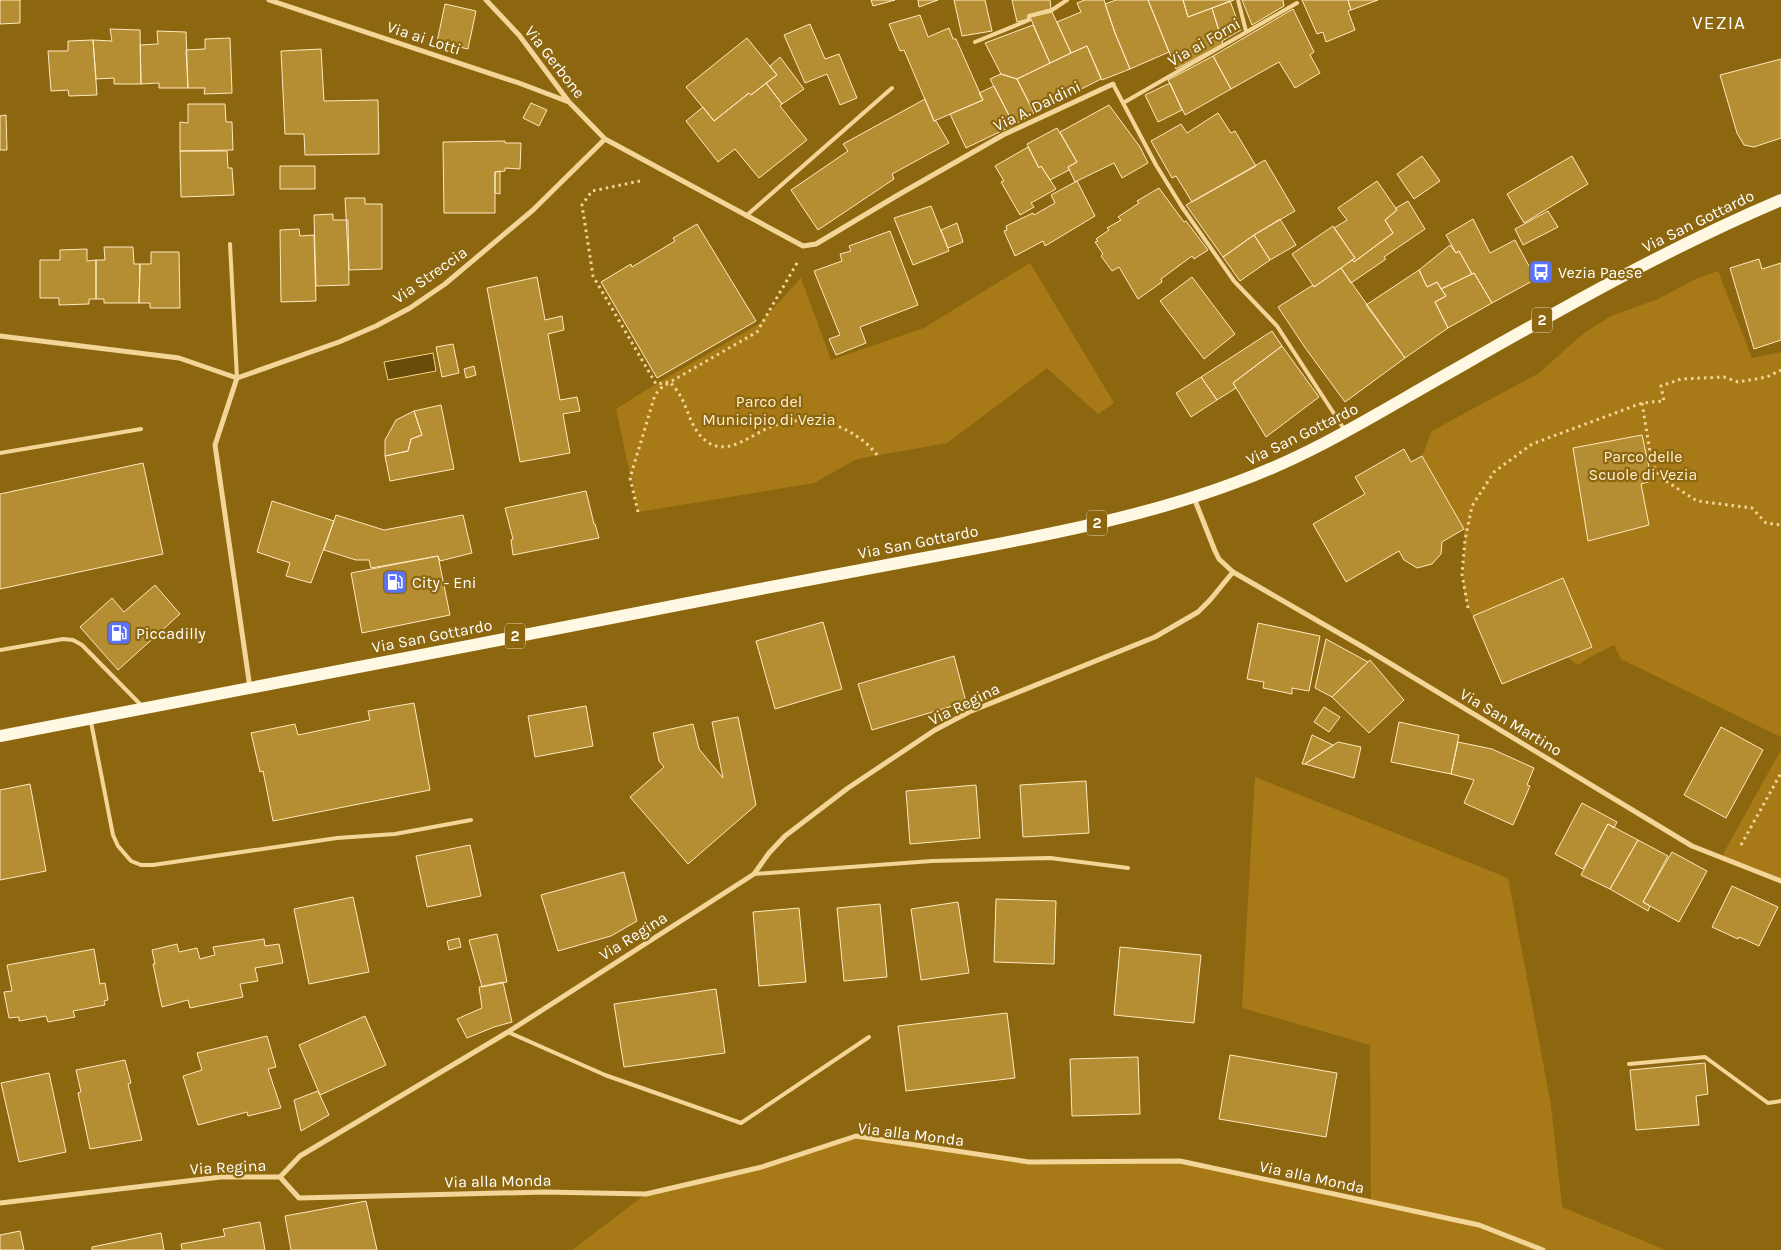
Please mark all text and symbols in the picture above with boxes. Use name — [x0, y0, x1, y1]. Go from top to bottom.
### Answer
district label: VEZIA — [1692, 12, 1746, 34]
street label: Via ai Forni — [1164, 14, 1244, 70]
street label: Via ai Lotti — [385, 17, 463, 59]
street label: Via Gerbone — [521, 22, 589, 102]
street label: Via A. Daldini — [990, 77, 1084, 135]
street label: Via San Gottardo — [1639, 186, 1757, 256]
street label: Via Streccia — [389, 243, 471, 307]
bus stop icon: Vezia Paese — [1528, 259, 1554, 285]
place label: Vezia Paese — [1558, 263, 1642, 282]
road number: 2 — [1532, 308, 1552, 332]
park label: Parco del Municipio di Vezia — [702, 392, 836, 429]
street label: Via San Gottardo — [1243, 399, 1361, 469]
park label: Parco delle Scuole di Vezia — [1589, 447, 1697, 484]
road number: 2 — [1087, 510, 1107, 536]
street label: Via San Gottardo — [856, 521, 980, 563]
fuel station icon: City - Eni — [382, 569, 408, 595]
place label: City - Eni — [412, 573, 477, 592]
street label: Via San Gottardo — [370, 615, 494, 657]
fuel station icon: Piccadilly — [106, 620, 132, 646]
place label: Piccadilly — [136, 624, 206, 643]
road number: 2 — [505, 624, 525, 648]
street label: Via Regina — [925, 679, 1003, 729]
street label: Via San Martino — [1457, 684, 1565, 760]
street label: Via Regina — [595, 908, 671, 964]
street label: Via alla Monda — [857, 1118, 965, 1150]
street label: Via Regina — [189, 1156, 267, 1178]
street label: Via alla Monda — [1258, 1157, 1366, 1197]
street label: Via alla Monda — [444, 1171, 552, 1191]

